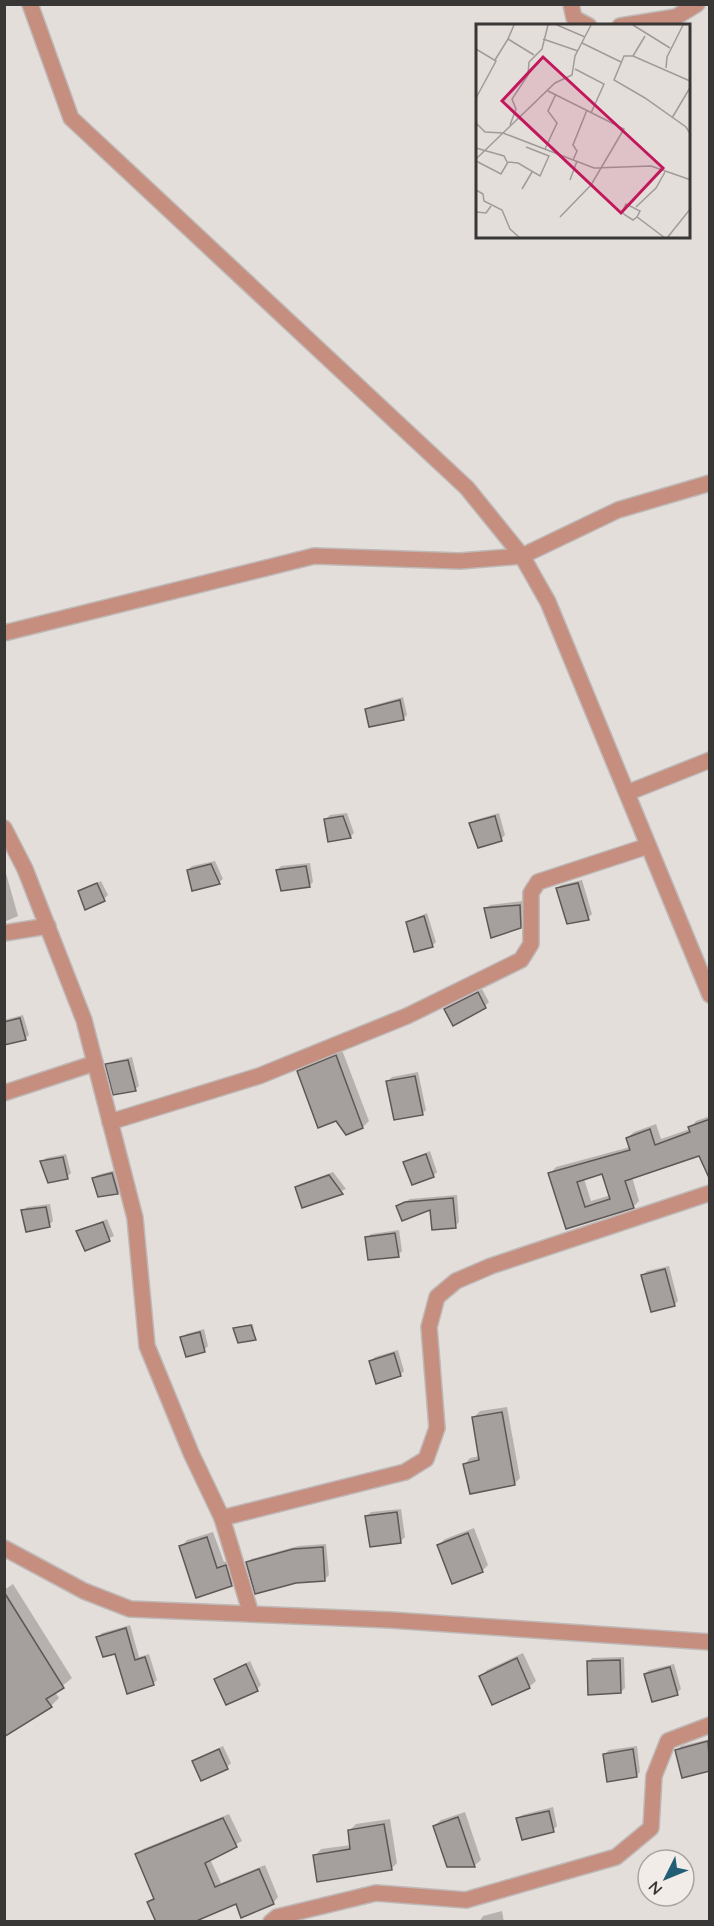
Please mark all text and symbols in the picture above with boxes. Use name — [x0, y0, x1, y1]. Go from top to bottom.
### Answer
inset map — [476, 24, 690, 238]
north arrow — [636, 1848, 696, 1908]
text: N — [644, 1877, 666, 1899]

